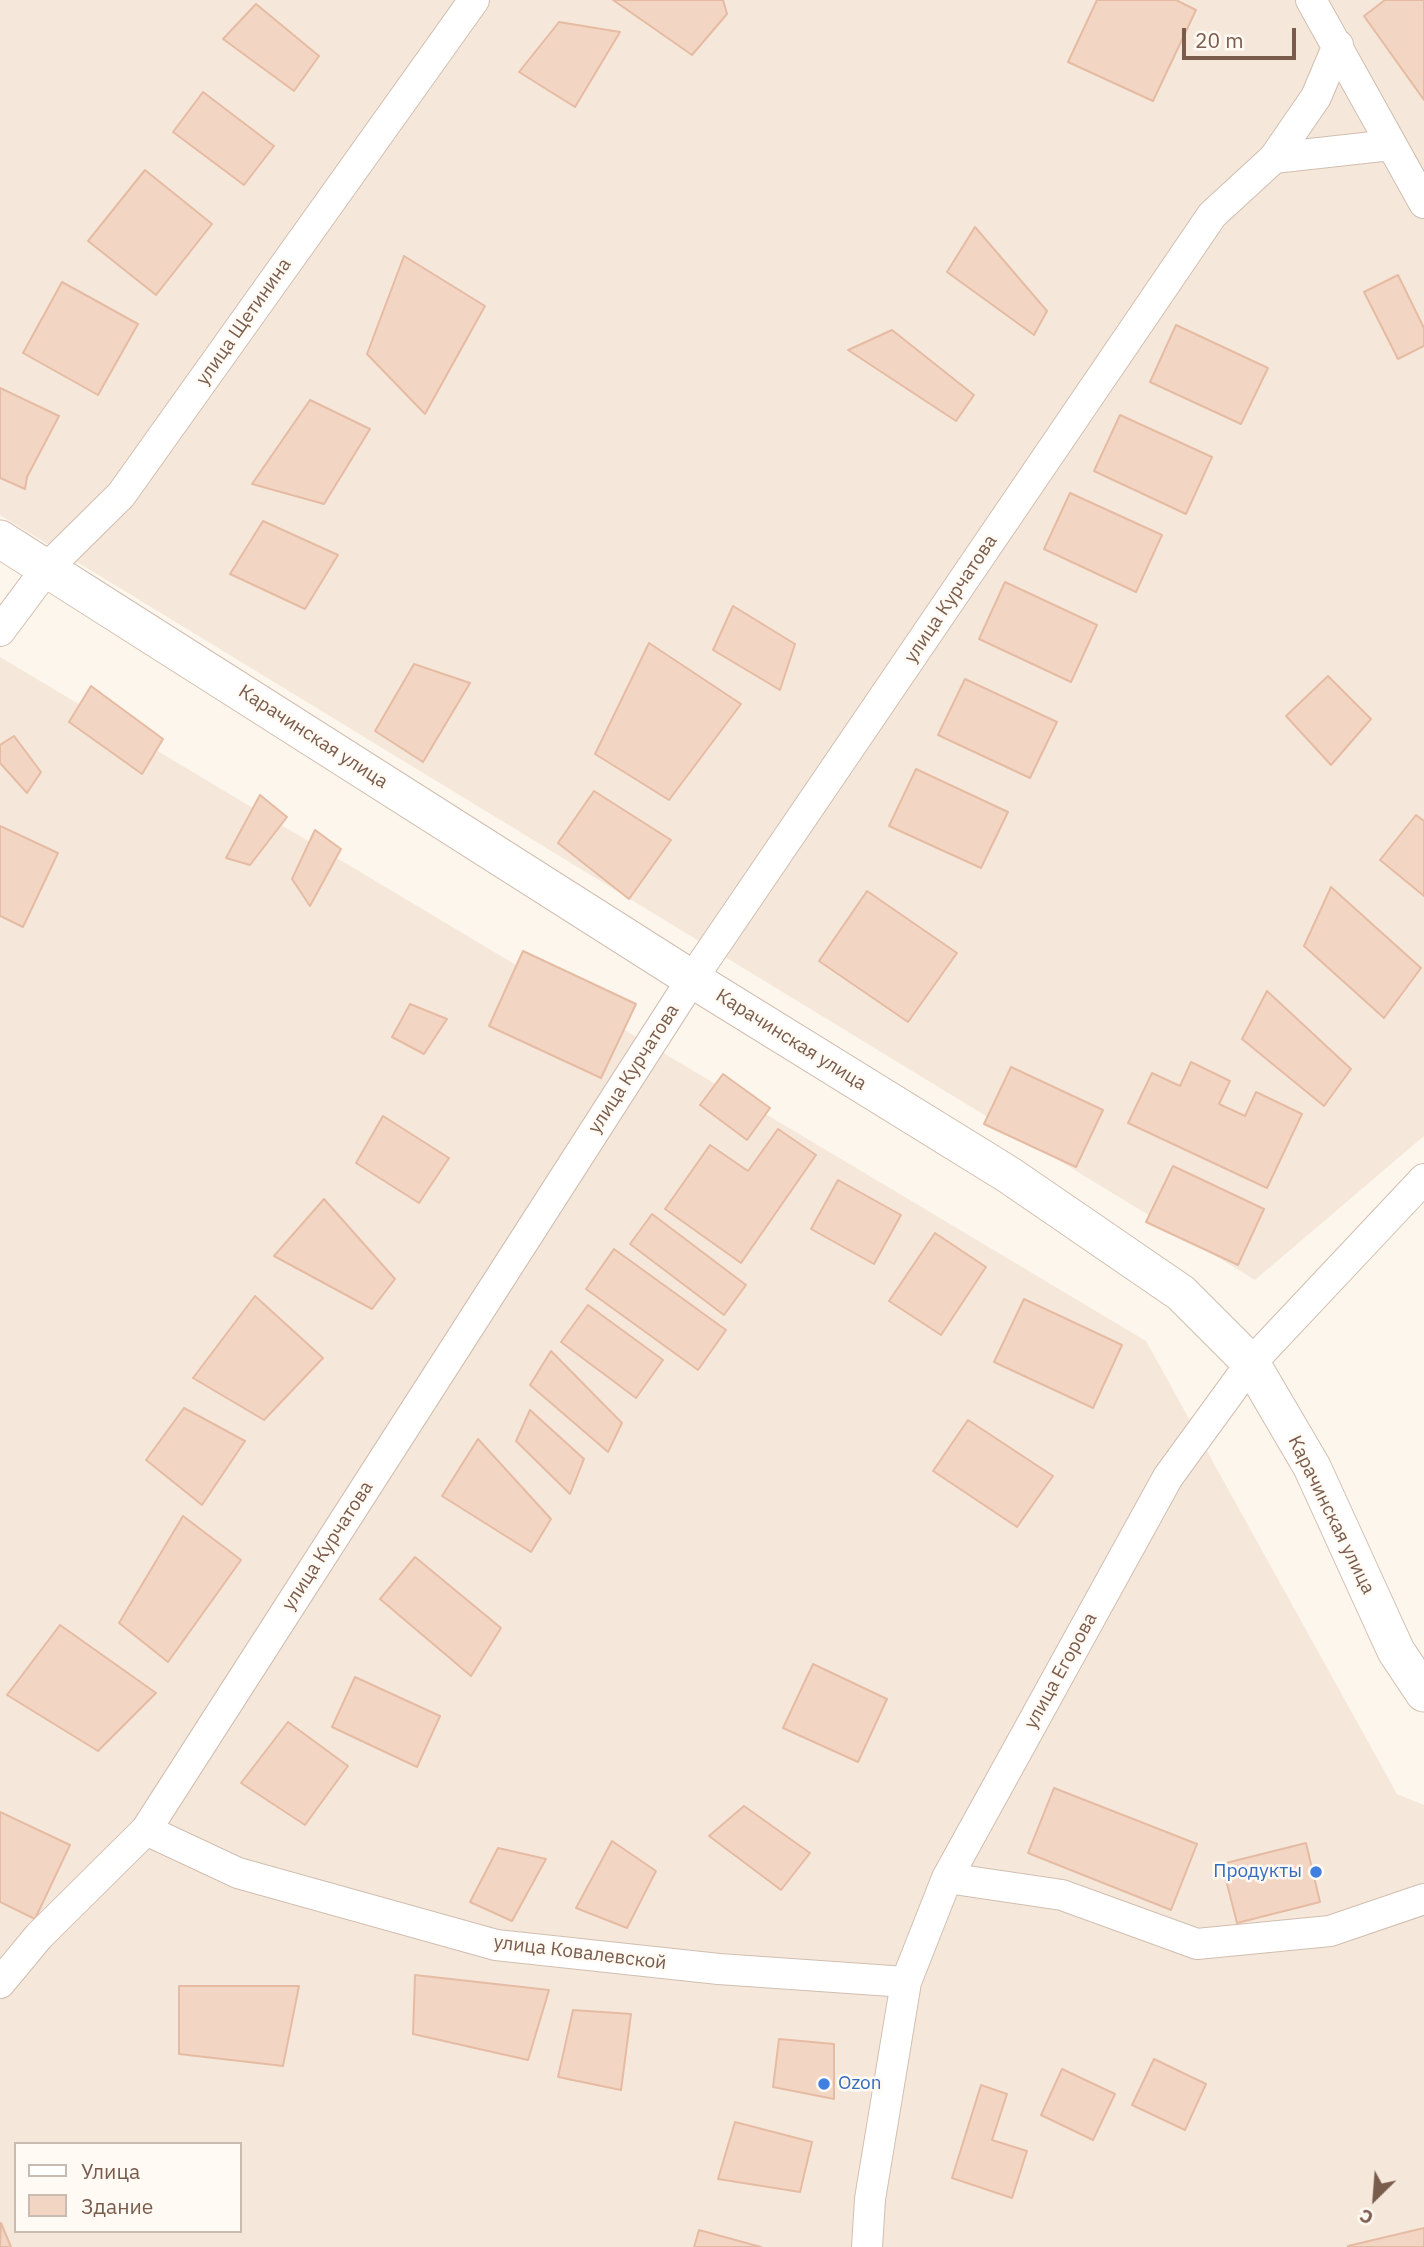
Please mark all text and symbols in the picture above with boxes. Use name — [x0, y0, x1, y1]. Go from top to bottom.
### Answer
scale bar — [1186, 14, 1300, 58]
text: 20 m — [1195, 26, 1244, 54]
street label: улица Щетинина — [192, 254, 296, 390]
street label: улица Курчатова — [900, 531, 1002, 667]
street label: Карачинская улица — [234, 680, 392, 794]
street label: Карачинская улица — [711, 984, 871, 1096]
street label: улица Курчатова — [584, 1000, 684, 1138]
street label: Карачинская улица — [1283, 1432, 1379, 1598]
street label: улица Курчатова — [278, 1477, 378, 1615]
street label: улица Егорова — [1020, 1609, 1102, 1733]
place label: Продукты — [1213, 1861, 1302, 1883]
marker: Продукты — [1308, 1864, 1324, 1880]
street label: улица Ковалевской — [492, 1931, 668, 1975]
place label: Ozon — [838, 2073, 882, 2095]
marker: Ozon — [816, 2076, 832, 2092]
legend — [14, 2142, 242, 2233]
text: Улица — [81, 2157, 140, 2185]
north arrow — [1340, 2163, 1410, 2233]
text: Здание — [81, 2192, 153, 2220]
text: С — [1355, 2204, 1377, 2231]

